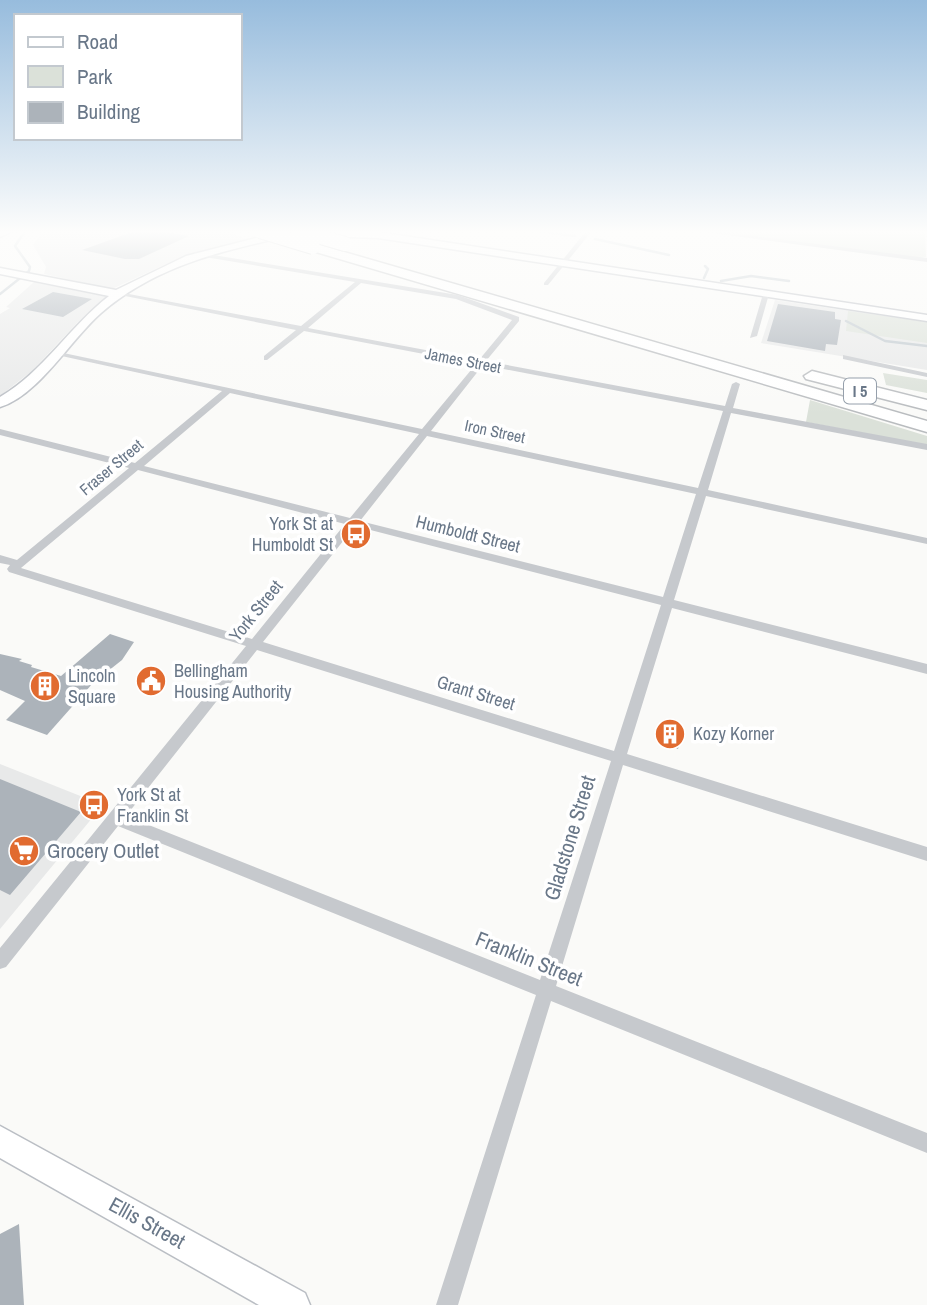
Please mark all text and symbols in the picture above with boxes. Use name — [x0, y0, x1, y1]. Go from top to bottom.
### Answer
legend — [14, 14, 242, 140]
text: Road — [77, 27, 118, 56]
text: Park — [77, 62, 113, 91]
text: Building — [77, 97, 141, 126]
street label: James Street — [423, 342, 503, 378]
road number: I 5 — [844, 378, 876, 404]
street label: Iron Street — [463, 414, 528, 448]
street label: Fraser Street — [75, 434, 148, 500]
street label: Humboldt Street — [413, 508, 523, 559]
place label: York St at Humboldt St — [252, 511, 333, 557]
bus stop icon: York St at Humboldt St — [339, 517, 373, 551]
street label: York Street — [223, 575, 288, 647]
place label: Bellingham Housing Authority — [174, 658, 292, 704]
place label: Lincoln Square — [68, 663, 116, 709]
public building icon: Bellingham Housing Authority — [134, 664, 168, 698]
building icon: Lincoln Square — [28, 669, 62, 703]
street label: Grant Street — [434, 669, 518, 716]
building icon: Kozy Korner — [653, 717, 687, 751]
place label: Kozy Korner — [693, 721, 774, 746]
street label: Gladstone Street — [537, 772, 602, 904]
place label: York St at Franklin St — [117, 782, 188, 828]
bus stop icon: York St at Franklin St — [77, 788, 111, 822]
supermarket icon: Grocery Outlet — [7, 834, 41, 868]
place label: Grocery Outlet — [47, 836, 159, 865]
street label: Franklin Street — [471, 924, 587, 993]
street label: Ellis Street — [104, 1190, 191, 1256]

